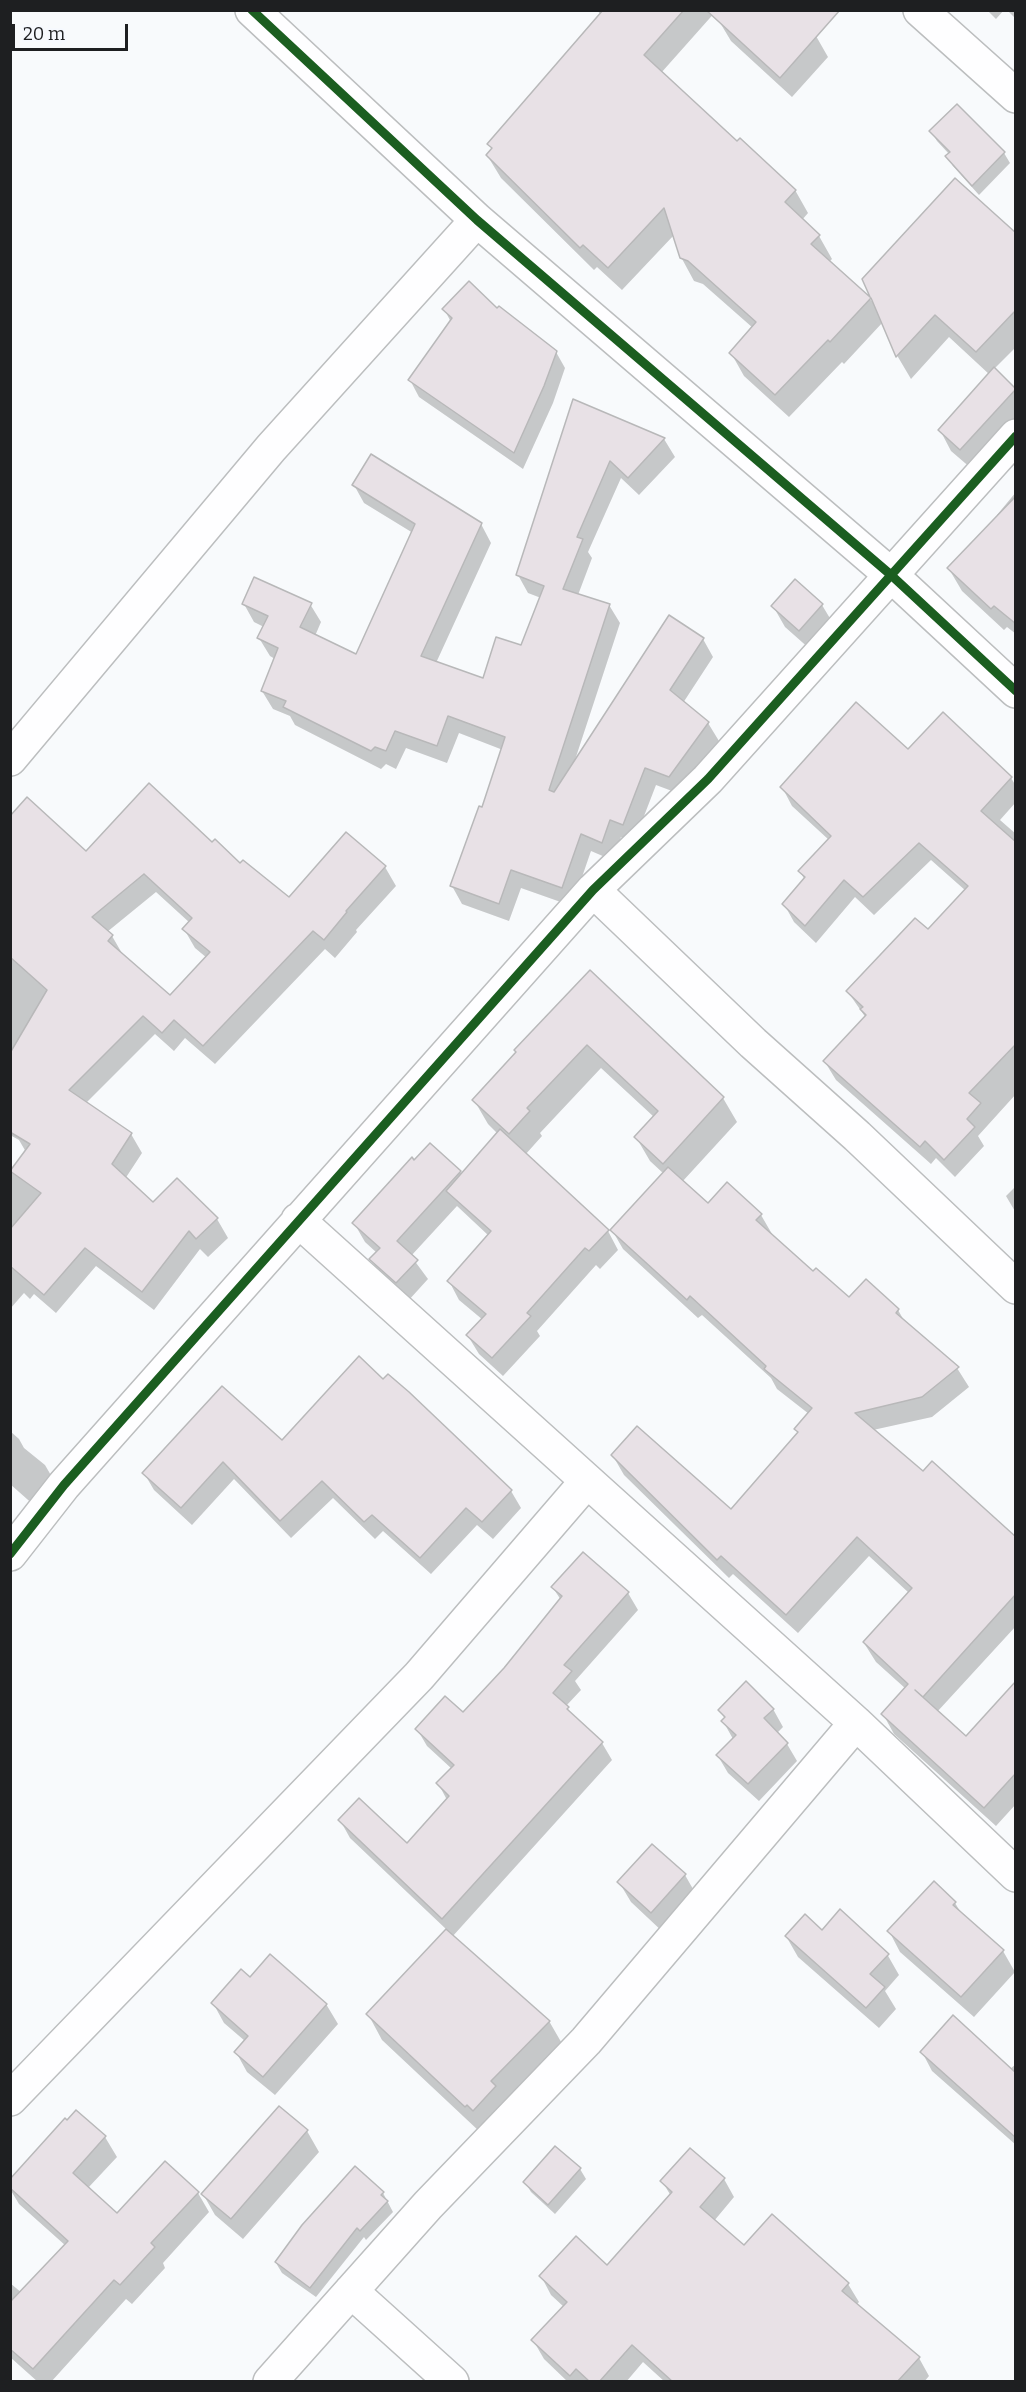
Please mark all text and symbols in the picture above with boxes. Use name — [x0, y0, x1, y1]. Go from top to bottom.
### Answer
scale bar — [15, 12, 130, 50]
text: 20 m — [23, 23, 65, 45]

